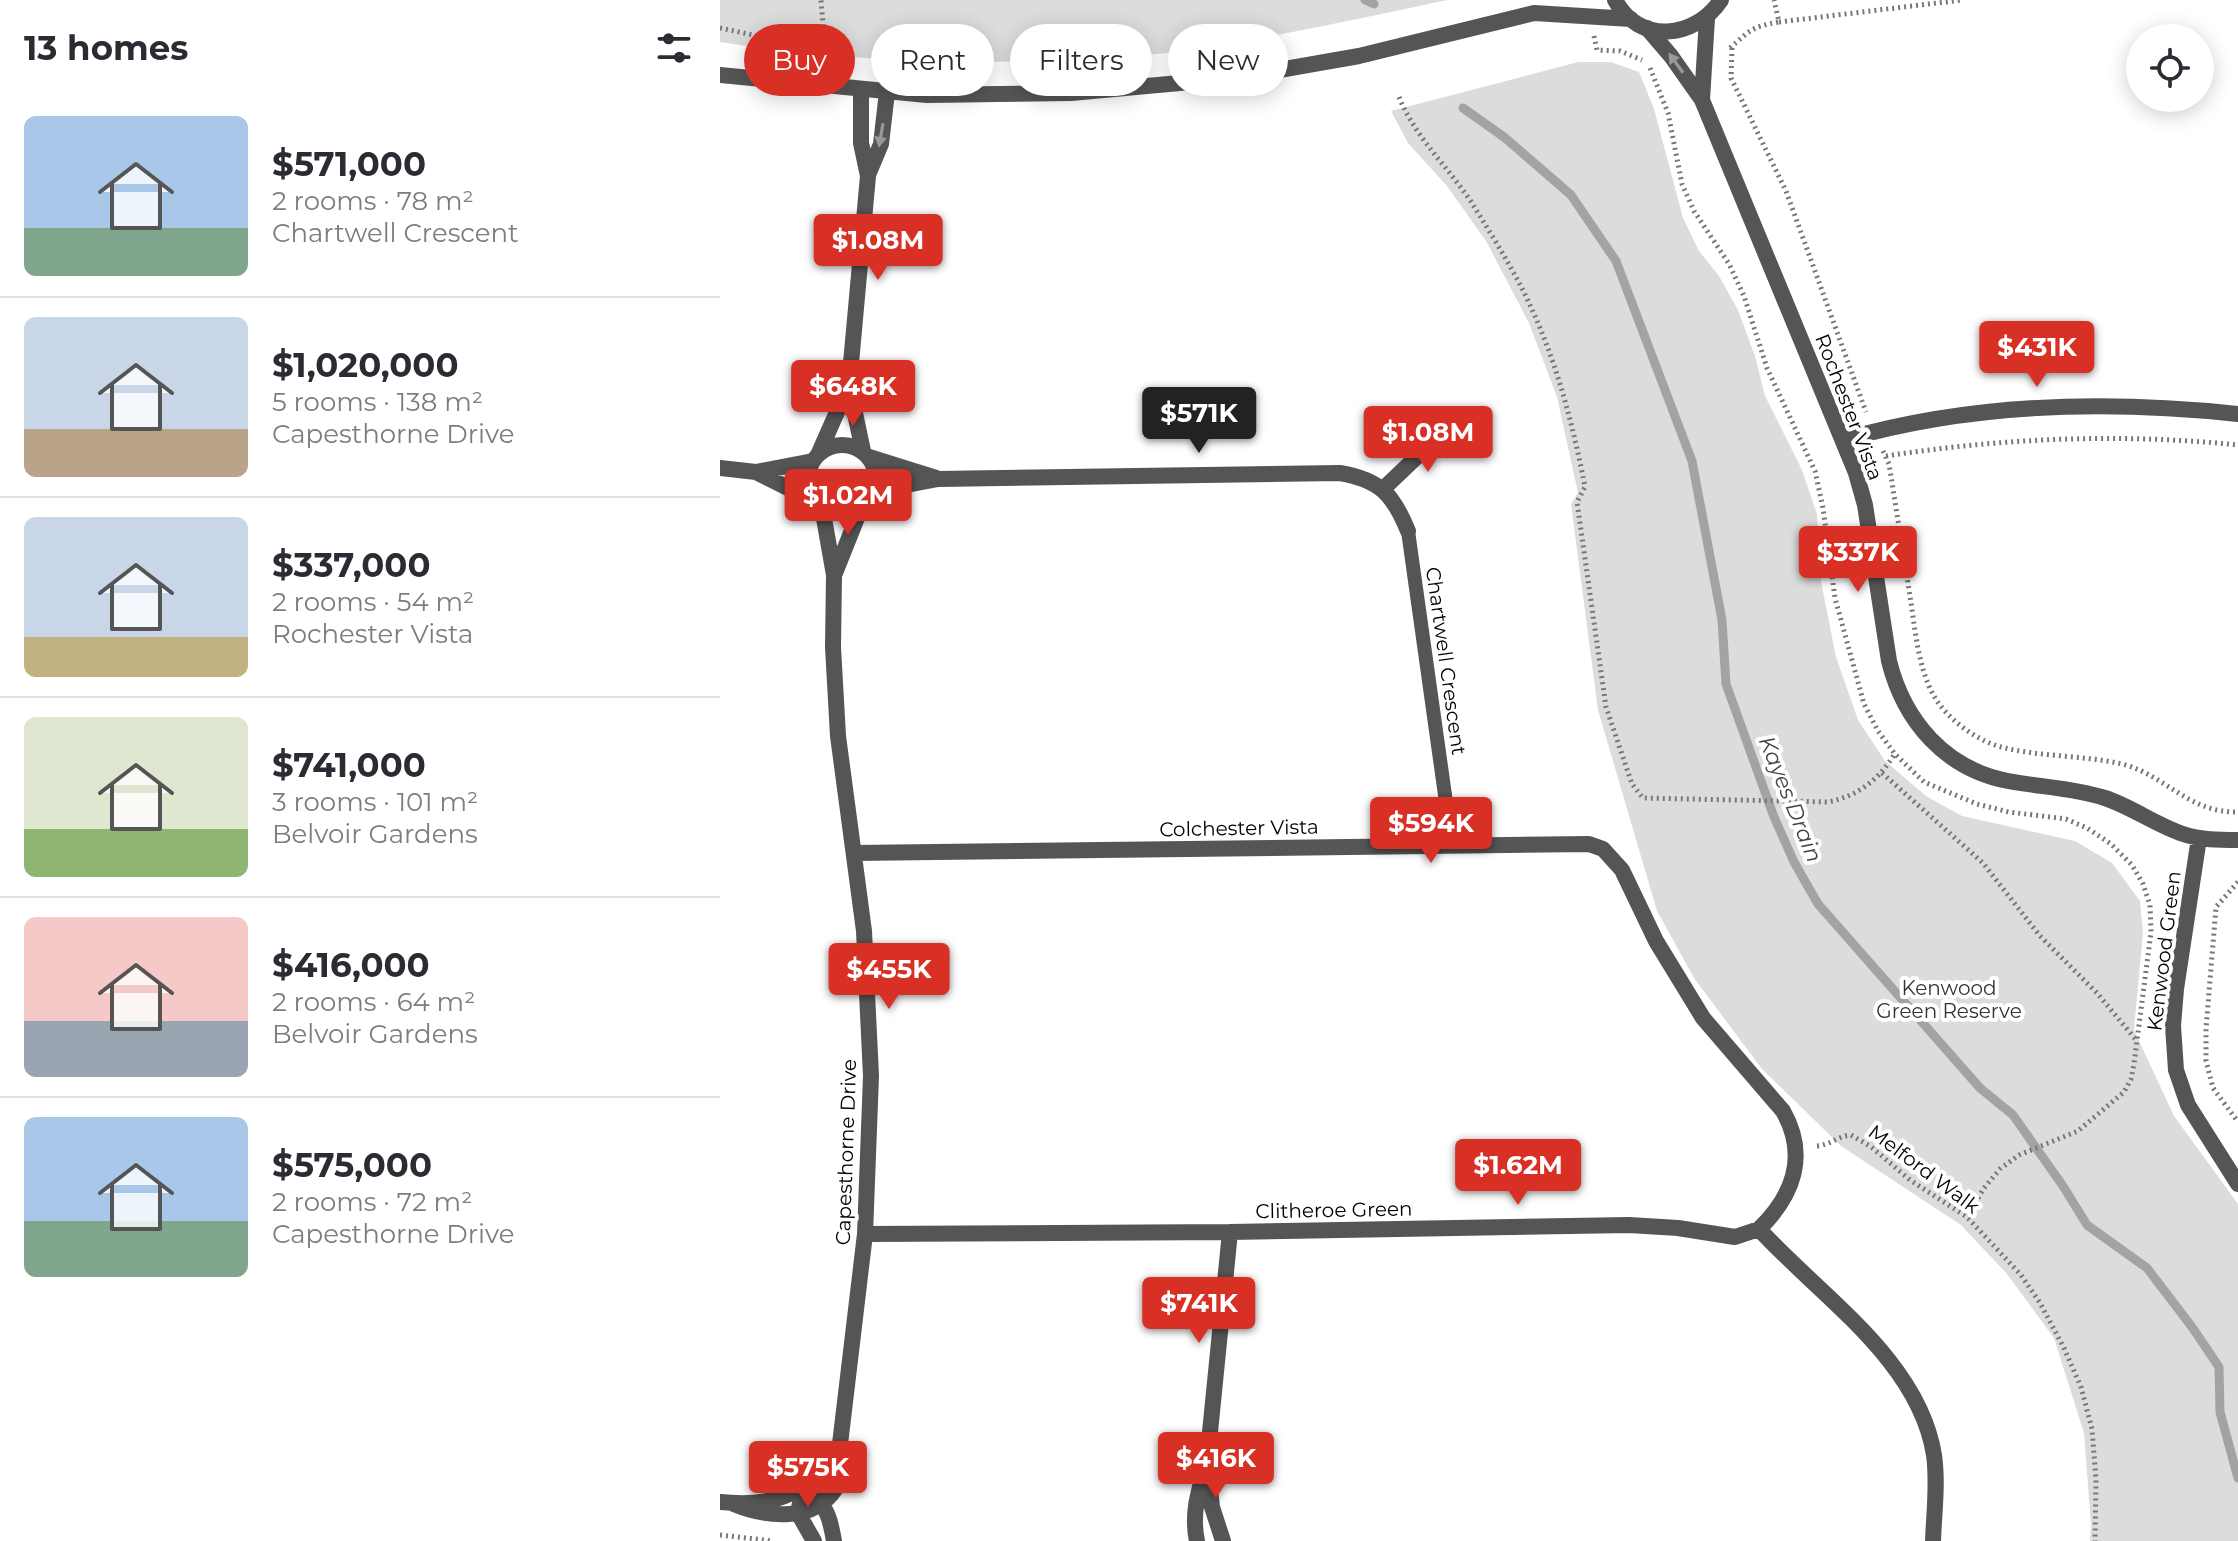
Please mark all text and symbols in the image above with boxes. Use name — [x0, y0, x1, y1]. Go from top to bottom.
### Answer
chip: Buy — [744, 24, 855, 96]
chip: Rent — [871, 24, 994, 96]
chip: Filters — [1010, 24, 1152, 96]
chip: New — [1168, 24, 1288, 96]
map controls — [2126, 24, 2214, 112]
button: locate — [2126, 24, 2214, 112]
icon: filters — [652, 26, 696, 70]
text: 13 homes — [24, 27, 188, 69]
one-way arrow — [1668, 52, 1684, 74]
one-way arrow — [875, 123, 887, 148]
text: $571,000 — [272, 143, 426, 185]
icon: home — [88, 148, 184, 244]
text: 2 rooms · 78 m² — [272, 185, 474, 217]
pin: $1.08M — [813, 214, 943, 282]
text: Chartwell Crescent — [272, 217, 519, 249]
text: $1.08M — [832, 224, 924, 256]
pin: $431K — [1981, 321, 2093, 389]
street label: Rochester Vista — [1810, 330, 1888, 484]
text: $431K — [1997, 331, 2077, 363]
text: $1,020,000 — [272, 344, 459, 386]
icon: home — [88, 349, 184, 445]
pin: $648K — [797, 360, 909, 428]
text: $648K — [809, 370, 897, 402]
text: 5 rooms · 138 m² — [272, 386, 483, 418]
pin: $571K — [1143, 387, 1255, 455]
text: $571K — [1160, 397, 1238, 429]
pin: $1.08M — [1363, 406, 1493, 474]
text: $1.08M — [1382, 416, 1474, 448]
text: Capesthorne Drive — [272, 418, 514, 450]
pin: $1.02M — [783, 469, 913, 537]
text: $1.02M — [803, 479, 893, 511]
pin: $337K — [1802, 526, 1914, 594]
text: $337K — [1817, 536, 1899, 568]
text: $337,000 — [272, 544, 431, 586]
icon: home — [88, 549, 184, 645]
street label: Chartwell Crescent — [1421, 565, 1471, 757]
text: 2 rooms · 54 m² — [272, 586, 474, 618]
text: Rochester Vista — [272, 618, 473, 650]
water label: Kayes Drain — [1753, 732, 1828, 866]
text: $741,000 — [272, 744, 426, 786]
icon: home — [88, 749, 184, 845]
text: 3 rooms · 101 m² — [272, 786, 478, 818]
pin: $594K — [1375, 797, 1487, 865]
text: $594K — [1388, 807, 1474, 839]
street label: Colchester Vista — [1159, 815, 1319, 841]
text: Belvoir Gardens — [272, 818, 478, 850]
street label: Kenwood Green — [2142, 870, 2186, 1032]
pin: $455K — [833, 943, 945, 1011]
text: $416,000 — [272, 944, 430, 986]
icon: home — [88, 949, 184, 1045]
text: $455K — [847, 953, 931, 985]
park label: Kenwood Green Reserve — [1876, 976, 2022, 1023]
text: 2 rooms · 64 m² — [272, 986, 475, 1018]
text: Belvoir Gardens — [272, 1018, 478, 1050]
street label: Capesthorne Drive — [831, 1058, 861, 1246]
street label: Melford Walk — [1864, 1120, 1984, 1218]
pin: $1.62M — [1453, 1139, 1583, 1207]
text: $575,000 — [272, 1144, 432, 1186]
icon: home — [88, 1149, 184, 1245]
text: $1.62M — [1473, 1149, 1563, 1181]
text: 2 rooms · 72 m² — [272, 1186, 472, 1218]
street label: Clitheroe Green — [1255, 1197, 1413, 1223]
text: Capesthorne Drive — [272, 1218, 514, 1250]
pin: $741K — [1143, 1277, 1255, 1345]
text: $741K — [1160, 1287, 1238, 1319]
pin: $416K — [1160, 1432, 1272, 1500]
pin: $575K — [752, 1441, 864, 1509]
text: $416K — [1176, 1442, 1256, 1474]
text: $575K — [767, 1451, 849, 1483]

